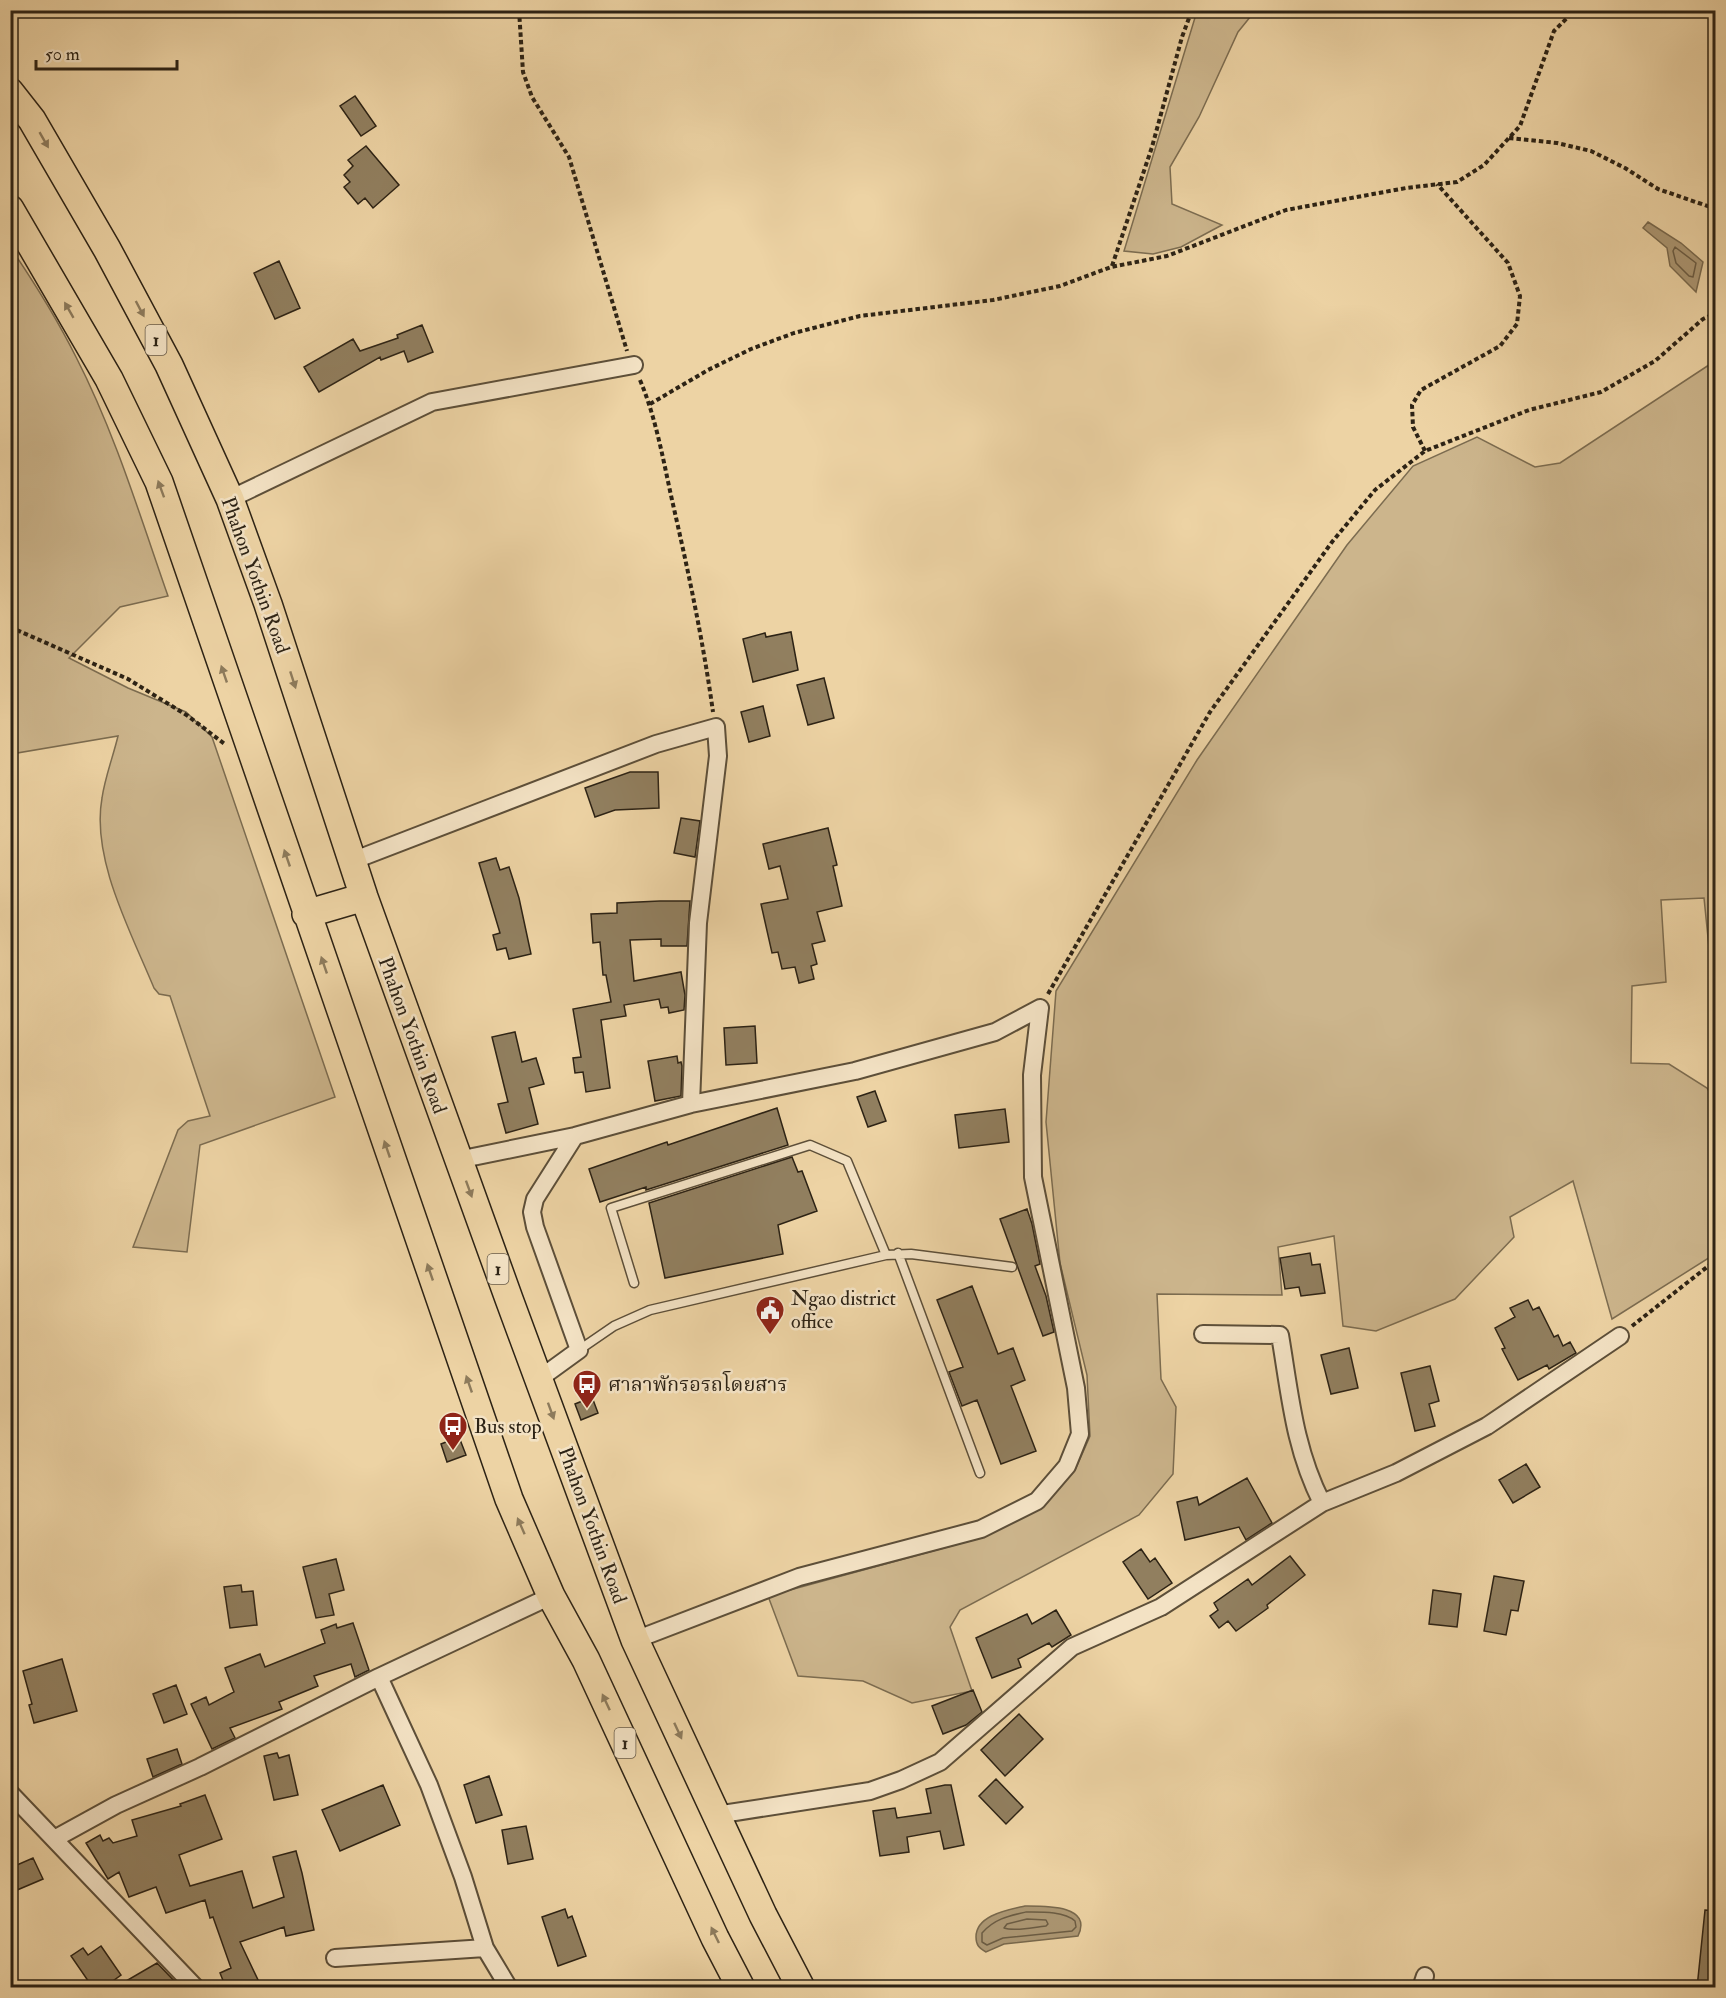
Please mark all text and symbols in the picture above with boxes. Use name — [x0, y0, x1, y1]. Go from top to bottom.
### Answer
scale bar — [36, 33, 177, 71]
text: 50 m — [45, 43, 80, 66]
one-way arrow — [38, 132, 49, 148]
one-way arrow — [64, 301, 74, 318]
one-way arrow — [135, 301, 144, 318]
road number: 1 — [146, 325, 166, 355]
one-way arrow — [156, 480, 165, 498]
street label: Phahon Yothin Road — [216, 493, 296, 657]
one-way arrow — [219, 665, 229, 683]
one-way arrow — [289, 671, 298, 689]
one-way arrow — [282, 849, 292, 867]
street label: Phahon Yothin Road — [373, 953, 453, 1117]
one-way arrow — [319, 956, 328, 974]
one-way arrow — [382, 1140, 392, 1158]
one-way arrow — [465, 1180, 474, 1198]
road number: 1 — [488, 1254, 508, 1284]
one-way arrow — [424, 1262, 434, 1280]
place label: Ngao district office — [791, 1286, 897, 1334]
public building icon: Ngao district office — [754, 1294, 786, 1336]
bus stop icon: ศาลาพักรอรถโดยสาร — [571, 1368, 603, 1410]
place label: ศาลาพักรอรถโดยสาร — [608, 1370, 787, 1397]
one-way arrow — [464, 1375, 474, 1393]
one-way arrow — [547, 1402, 557, 1420]
bus stop icon: Bus stop — [437, 1410, 469, 1452]
place label: Bus stop — [474, 1414, 542, 1440]
street label: Phahon Yothin Road — [553, 1443, 633, 1607]
one-way arrow — [516, 1517, 526, 1535]
one-way arrow — [601, 1693, 610, 1710]
one-way arrow — [673, 1723, 682, 1740]
road number: 1 — [614, 1728, 636, 1758]
one-way arrow — [710, 1927, 719, 1944]

